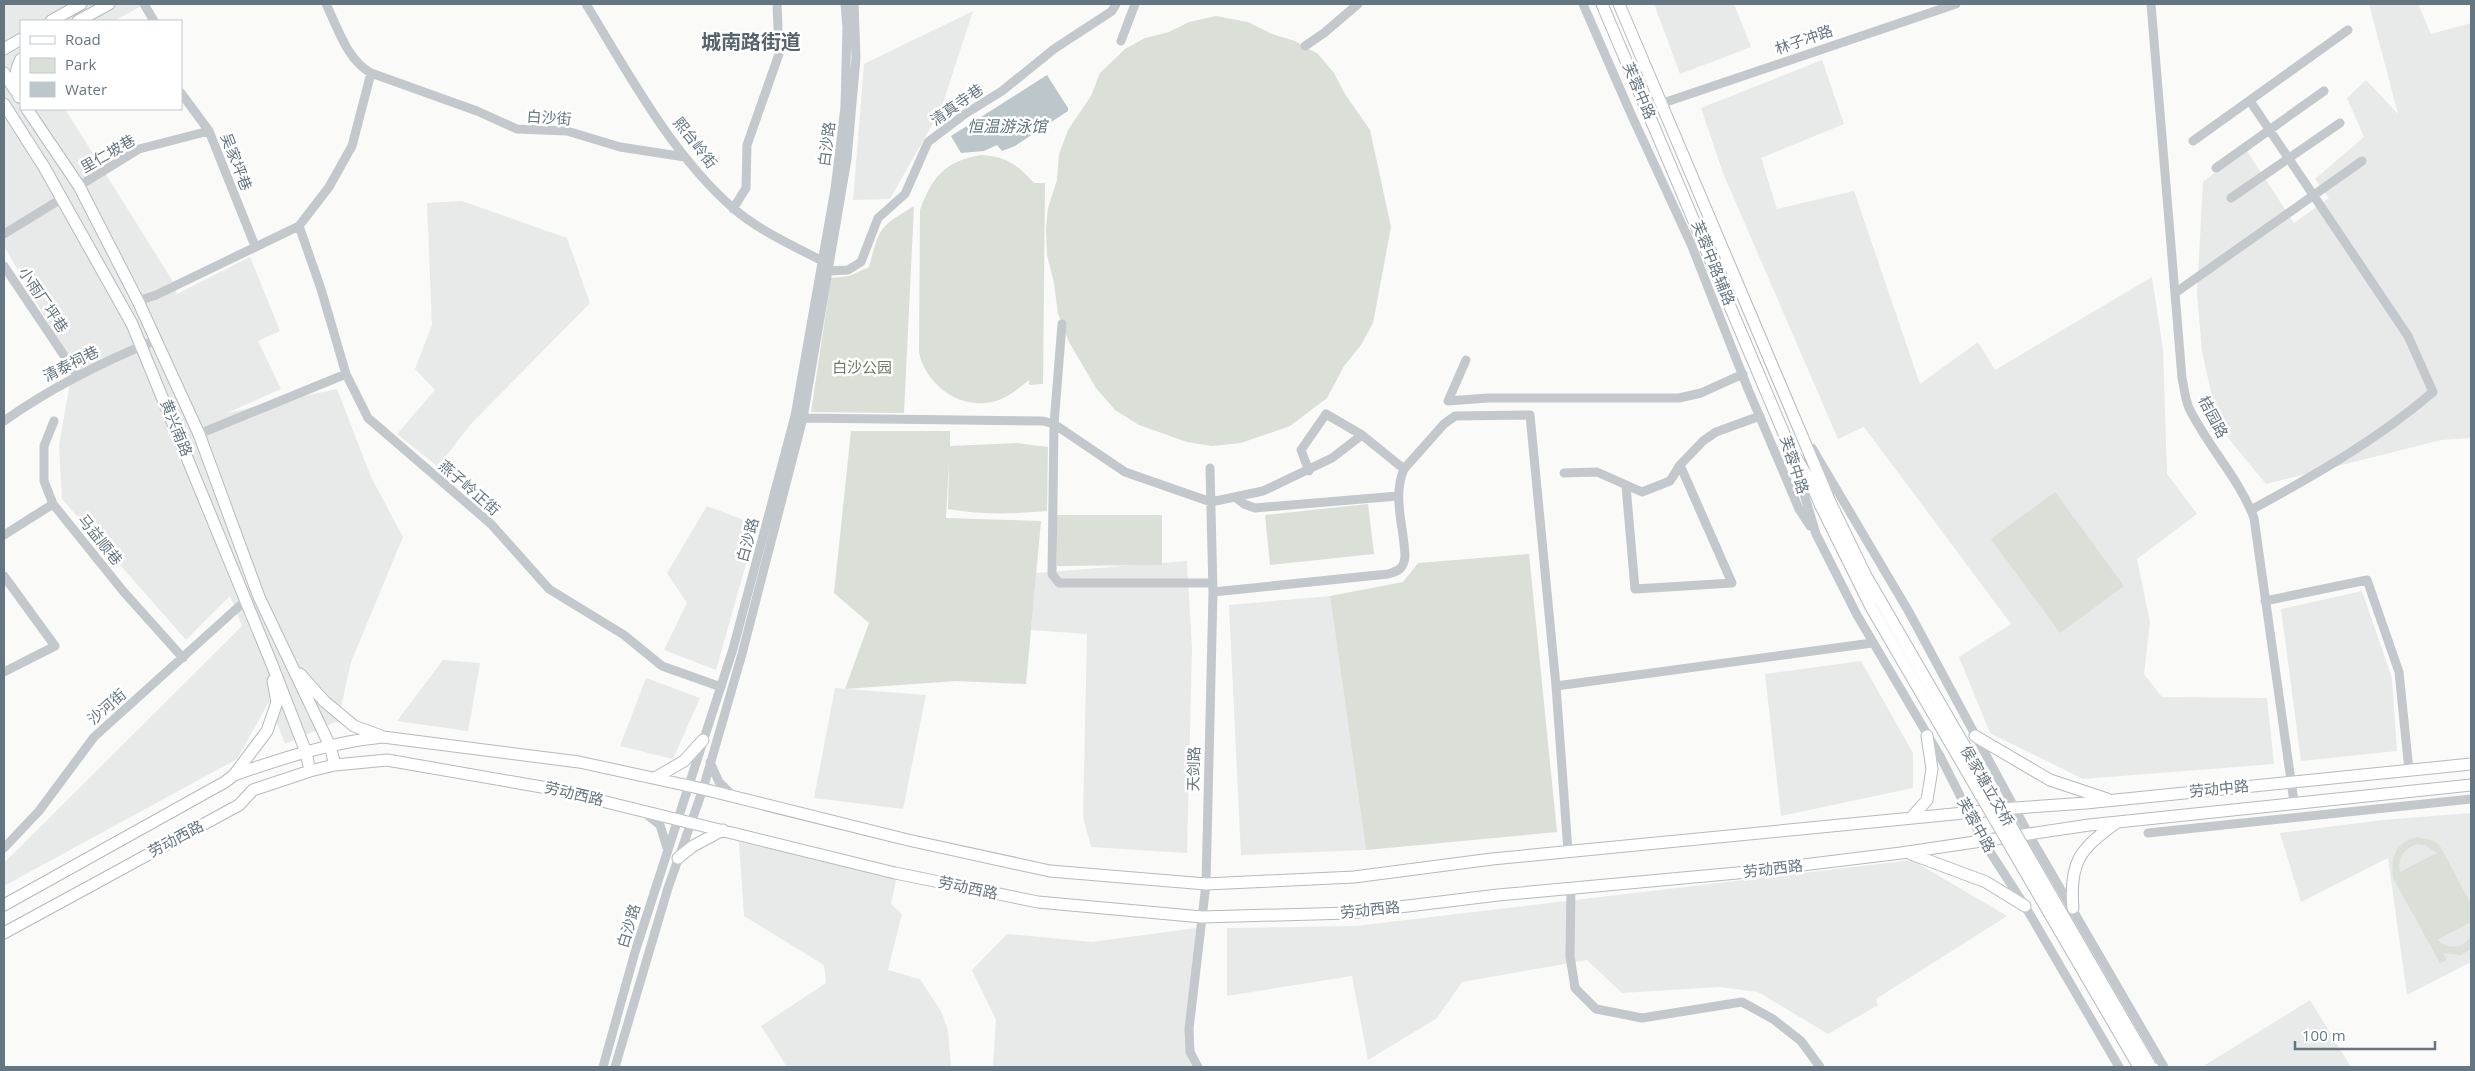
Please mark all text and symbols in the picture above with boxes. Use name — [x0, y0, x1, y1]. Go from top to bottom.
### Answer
legend — [20, 20, 182, 110]
street label: 林子冲路 — [1772, 20, 1835, 58]
district label: 城南路街道 — [701, 28, 801, 55]
text: Road — [65, 29, 101, 49]
text: Park — [65, 54, 96, 74]
street label: 芙蓉中路 — [1619, 59, 1661, 122]
text: Water — [65, 79, 107, 99]
street label: 清真寺巷 — [926, 79, 987, 130]
street label: 白沙街 — [526, 105, 572, 129]
street label: 熙台岭街 — [669, 113, 722, 172]
water label: 恒温游泳馆 — [967, 115, 1049, 137]
street label: 白沙路 — [813, 120, 839, 167]
street label: 里仁坡巷 — [77, 129, 138, 177]
street label: 吴家坪巷 — [217, 130, 257, 193]
street label: 芙蓉中路辅路 — [1688, 217, 1740, 308]
street label: 小雨厂坪巷 — [15, 263, 73, 336]
street label: 清泰祠巷 — [39, 341, 102, 386]
park label: 白沙公园 — [832, 357, 892, 377]
street label: 桔园路 — [2194, 392, 2233, 441]
street label: 黄兴南路 — [156, 396, 197, 459]
street label: 芙蓉中路 — [1776, 433, 1814, 496]
street label: 燕子岭正街 — [435, 455, 505, 519]
street label: 马益顺巷 — [74, 510, 127, 569]
street label: 白沙路 — [732, 515, 763, 564]
street label: 沙河街 — [83, 684, 130, 729]
street label: 侯家塘立交桥 — [1957, 742, 2019, 829]
street label: 天剑路 — [1183, 746, 1203, 792]
street label: 劳动中路 — [2188, 775, 2250, 801]
street label: 劳动西路 — [543, 777, 606, 810]
street label: 芙蓉中路 — [1954, 793, 2000, 856]
street label: 劳动西路 — [144, 815, 207, 861]
street label: 劳动西路 — [1742, 854, 1804, 882]
street label: 劳动西路 — [937, 871, 1000, 903]
street label: 劳动西路 — [1339, 896, 1401, 922]
street label: 白沙路 — [612, 901, 644, 950]
scale bar — [2295, 1018, 2435, 1050]
text: 100 m — [2302, 1025, 2346, 1045]

